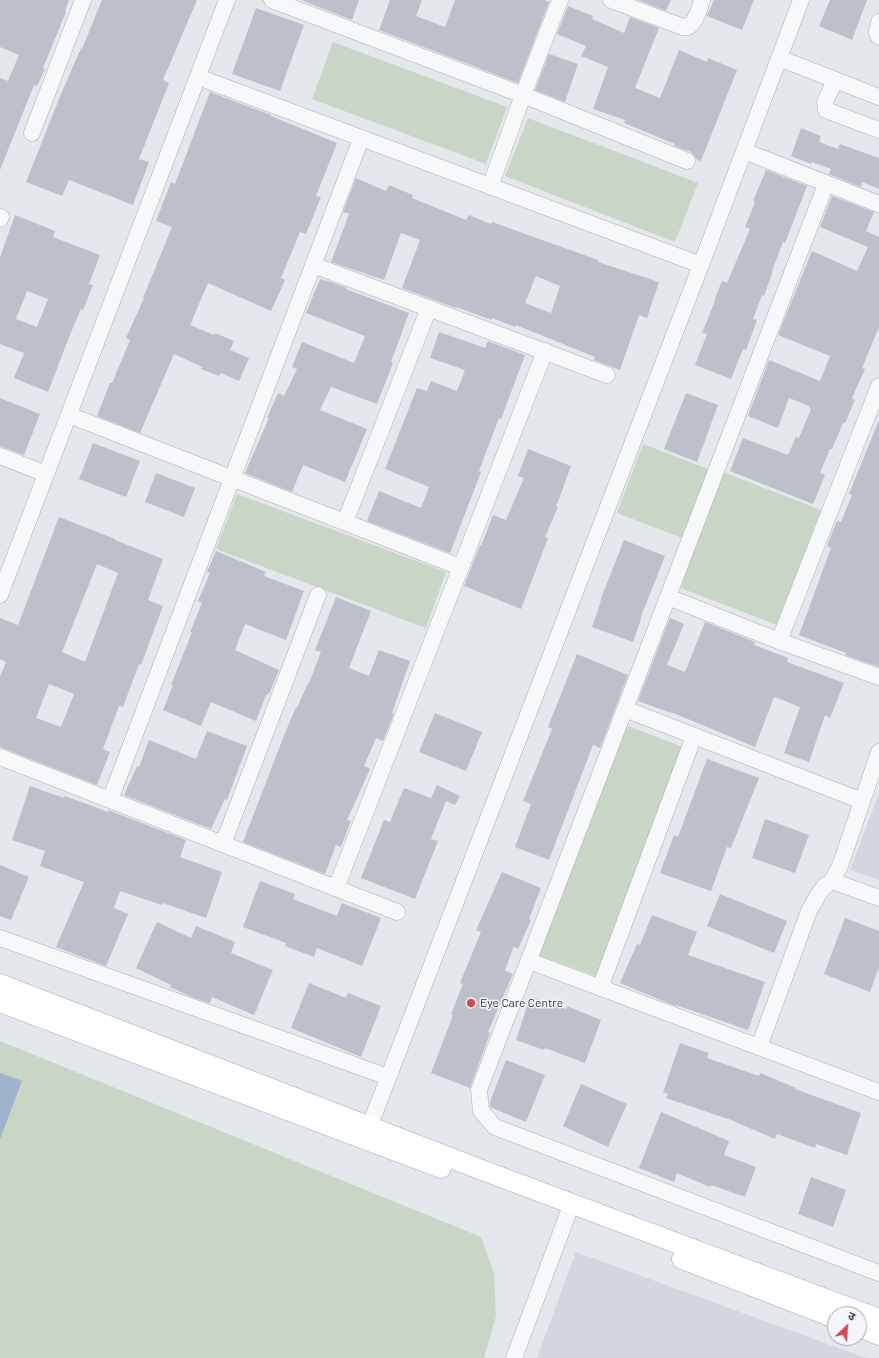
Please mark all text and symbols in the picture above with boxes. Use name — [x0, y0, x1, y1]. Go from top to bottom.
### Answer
place label: Eye Care Centre — [480, 996, 563, 1010]
marker: Eye Care Centre — [465, 997, 477, 1009]
north arrow — [827, 1306, 867, 1346]
text: उ — [846, 1308, 858, 1323]

